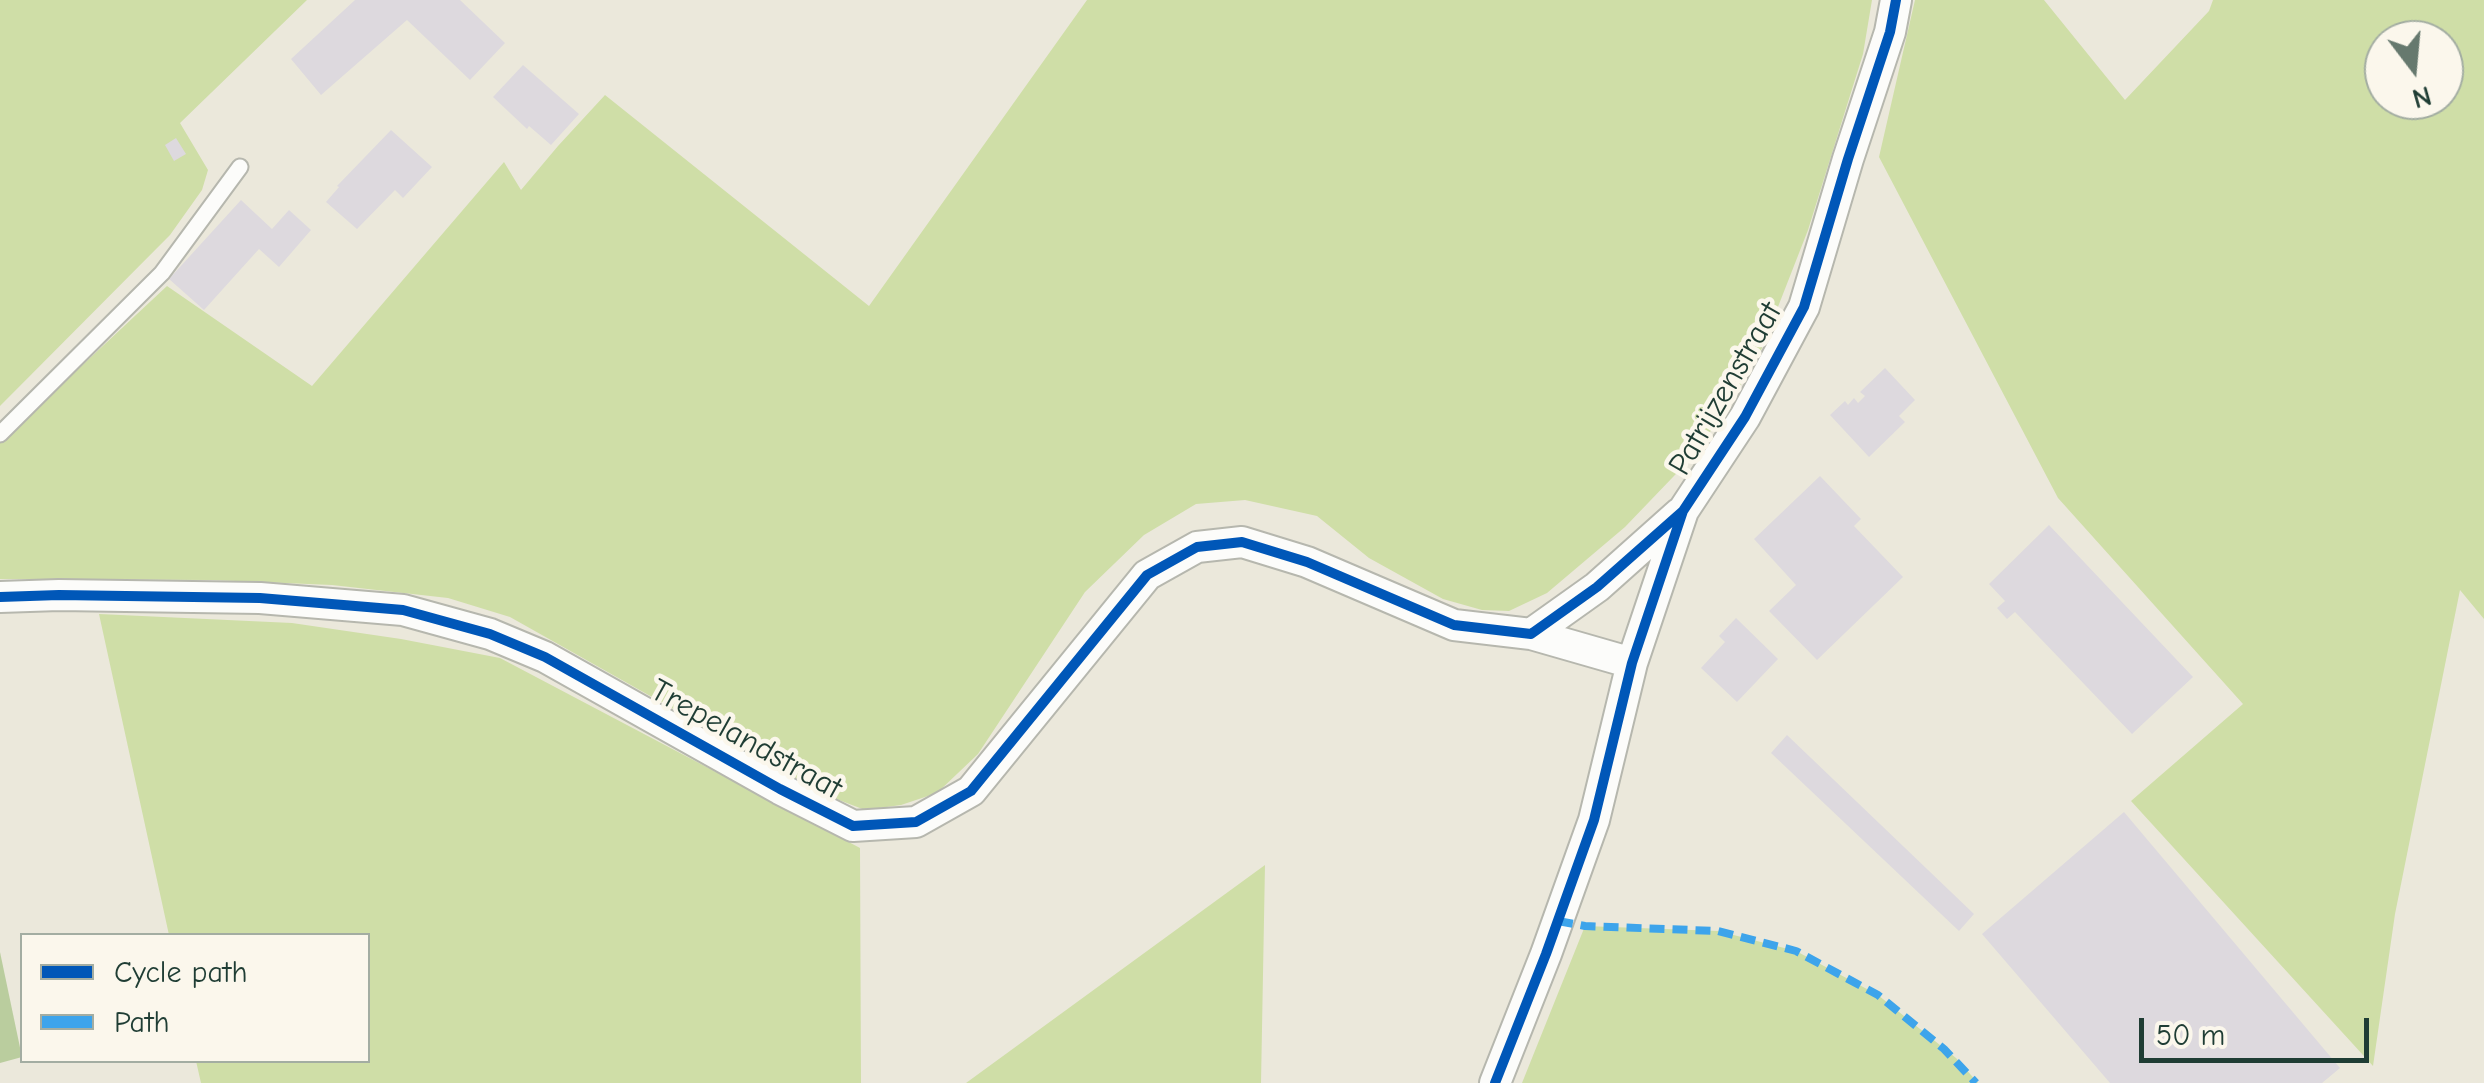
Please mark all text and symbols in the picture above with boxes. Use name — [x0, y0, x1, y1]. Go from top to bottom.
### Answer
north arrow — [2364, 20, 2464, 120]
text: N — [2409, 79, 2435, 115]
street label: Patrijzenstraat — [1661, 296, 1791, 482]
street label: Trepelandstraat — [644, 672, 848, 808]
legend — [20, 933, 370, 1063]
text: Cycle path — [114, 955, 248, 990]
scale bar — [2144, 998, 2374, 1060]
text: Path — [114, 1005, 170, 1040]
text: 50 m — [2156, 1018, 2225, 1053]

